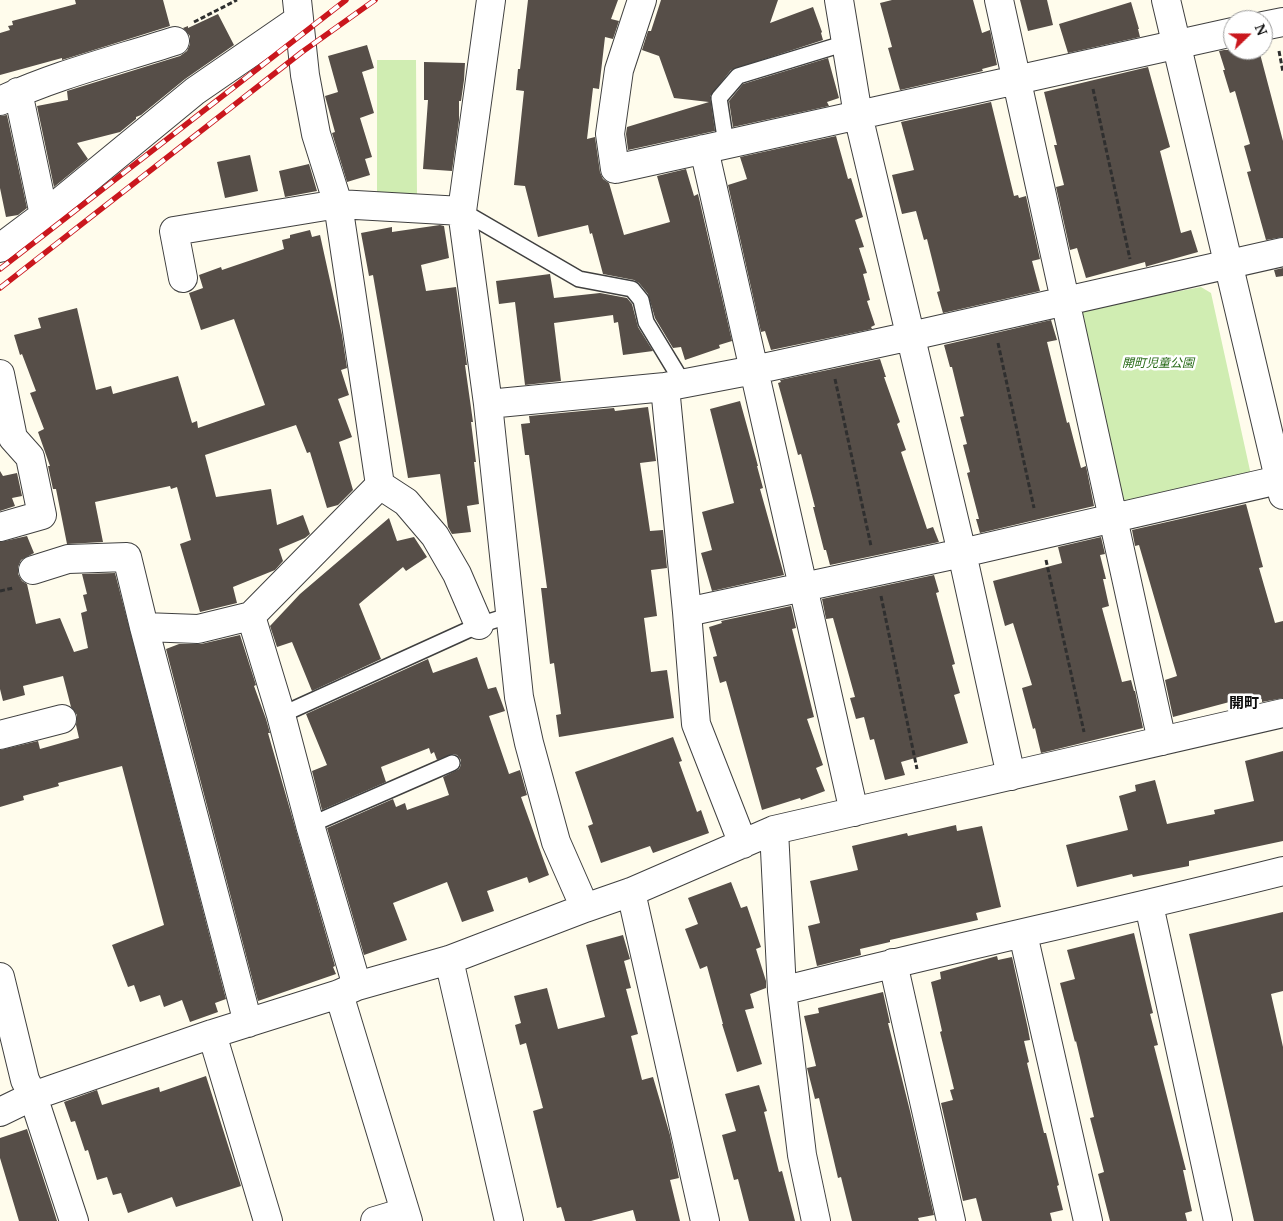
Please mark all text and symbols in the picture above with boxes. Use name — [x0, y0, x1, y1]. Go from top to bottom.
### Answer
north arrow — [1223, 10, 1273, 60]
text: N — [1251, 21, 1272, 38]
park label: 開町児童公園 — [1122, 357, 1194, 371]
district label: 開町 — [1229, 695, 1259, 713]

